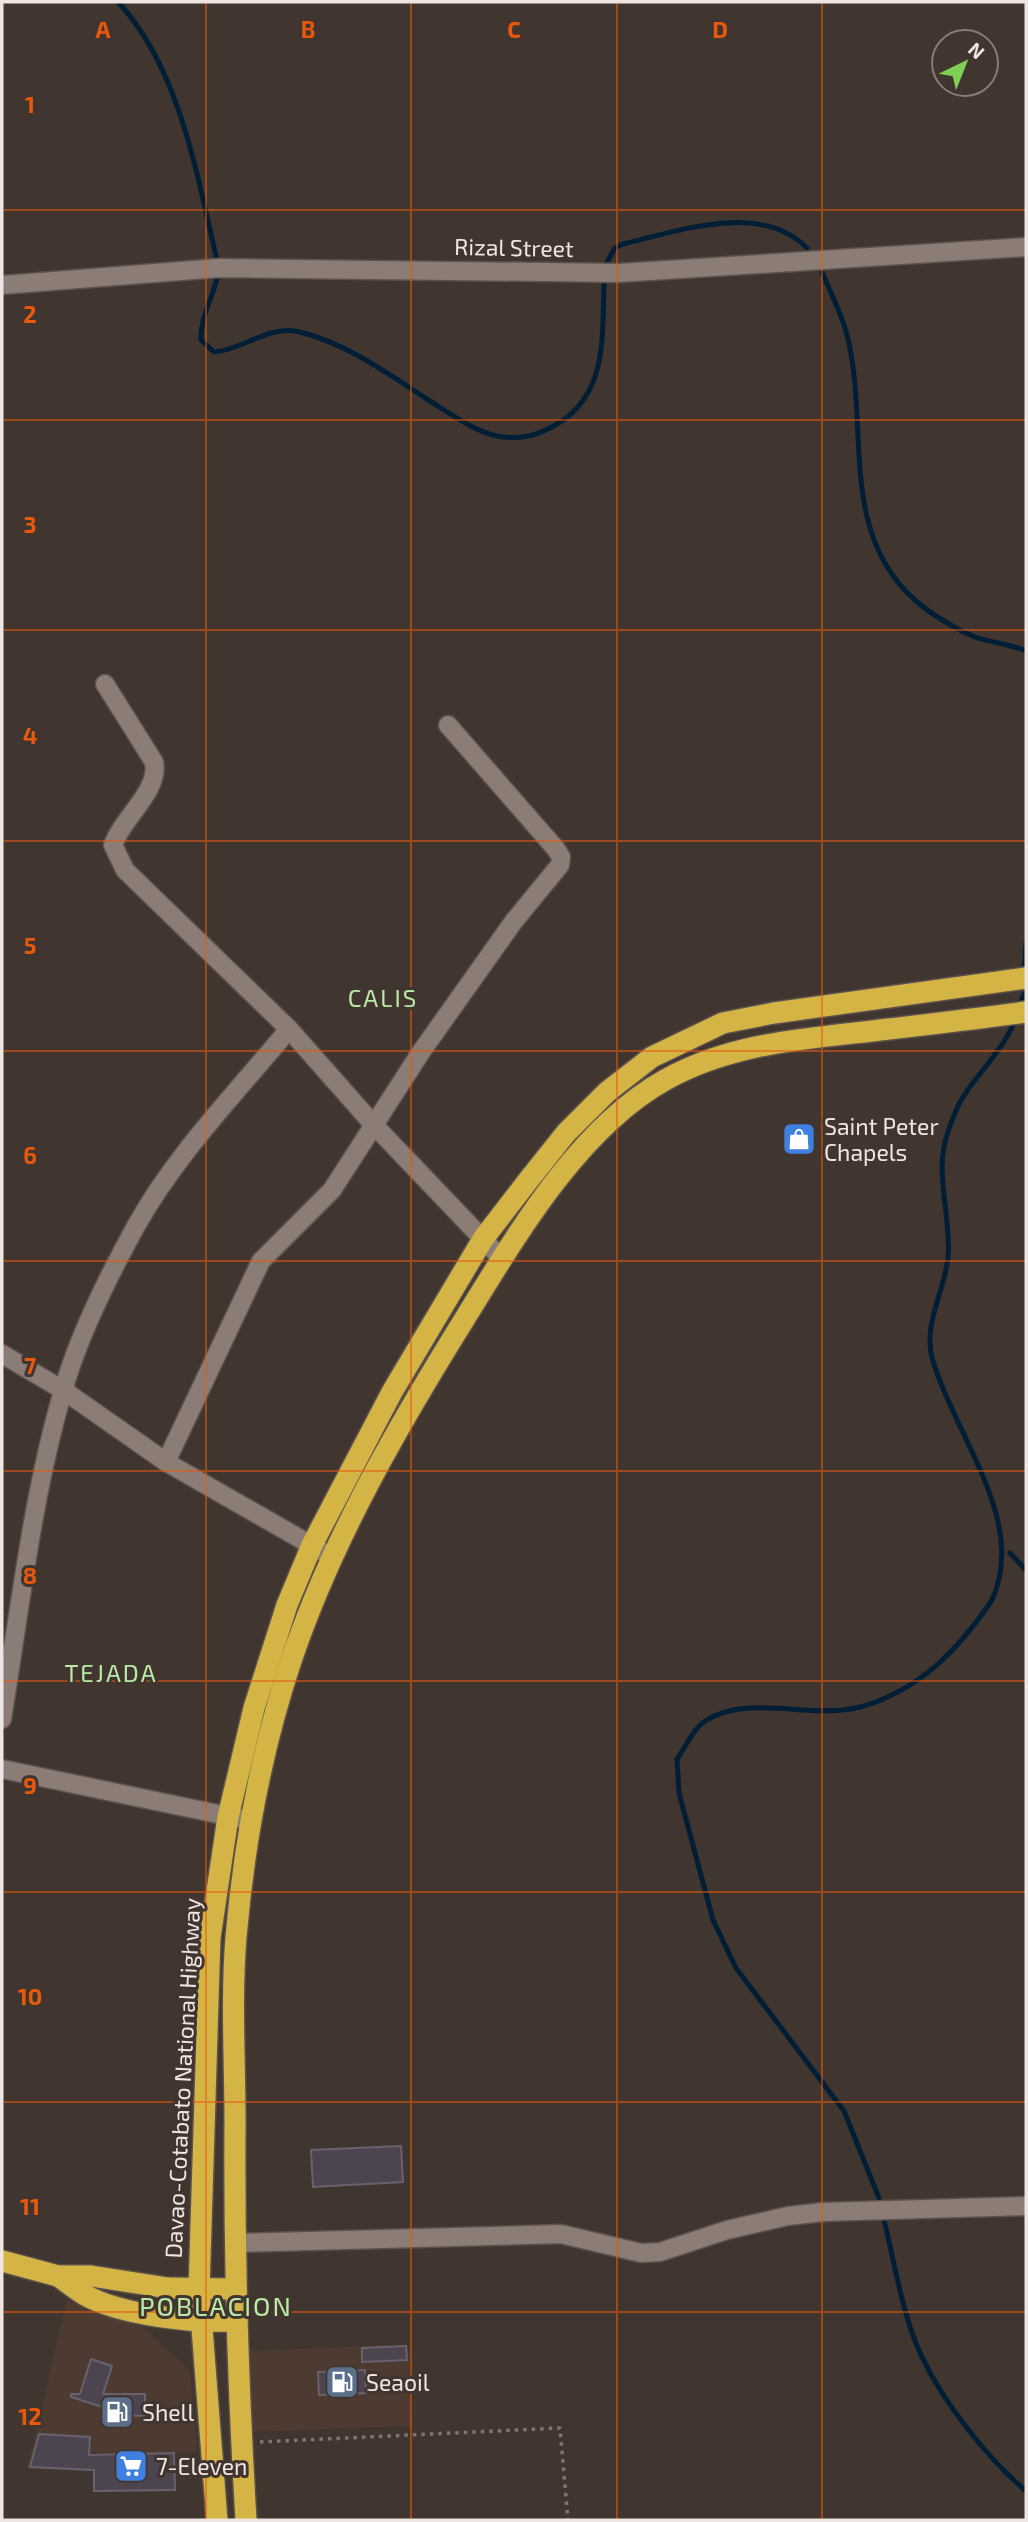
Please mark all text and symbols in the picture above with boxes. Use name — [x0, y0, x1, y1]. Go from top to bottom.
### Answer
text: A — [95, 15, 111, 43]
text: B — [301, 15, 315, 43]
text: C — [507, 15, 521, 43]
text: D — [712, 15, 728, 43]
north arrow — [930, 28, 1000, 98]
text: N — [964, 37, 990, 63]
text: 1 — [25, 90, 35, 118]
street label: Rizal Street — [454, 232, 574, 262]
text: 2 — [23, 300, 37, 328]
text: 3 — [23, 510, 37, 538]
text: 4 — [23, 721, 37, 749]
text: 5 — [24, 931, 36, 959]
district label: CALIS — [348, 983, 418, 1012]
place label: Saint Peter Chapels — [824, 1112, 939, 1166]
shop icon: Saint Peter Chapels — [780, 1120, 818, 1158]
text: 6 — [23, 1141, 37, 1169]
text: 7 — [24, 1351, 36, 1379]
text: 8 — [23, 1561, 37, 1589]
district label: TEJADA — [64, 1658, 158, 1687]
text: 9 — [23, 1771, 37, 1799]
street label: Davao-Cotabato National Highway — [159, 1897, 205, 2259]
text: 10 — [18, 1982, 42, 2010]
text: 11 — [20, 2192, 40, 2220]
district label: POBLACION — [139, 2290, 293, 2321]
fuel station icon: Seaoil — [323, 2363, 361, 2401]
place label: Seaoil — [366, 2368, 430, 2396]
fuel station icon: Shell — [98, 2393, 136, 2431]
place label: Shell — [142, 2398, 194, 2426]
text: 12 — [18, 2402, 42, 2430]
supermarket icon: 7-Eleven — [112, 2447, 150, 2485]
place label: 7-Eleven — [156, 2452, 247, 2480]

